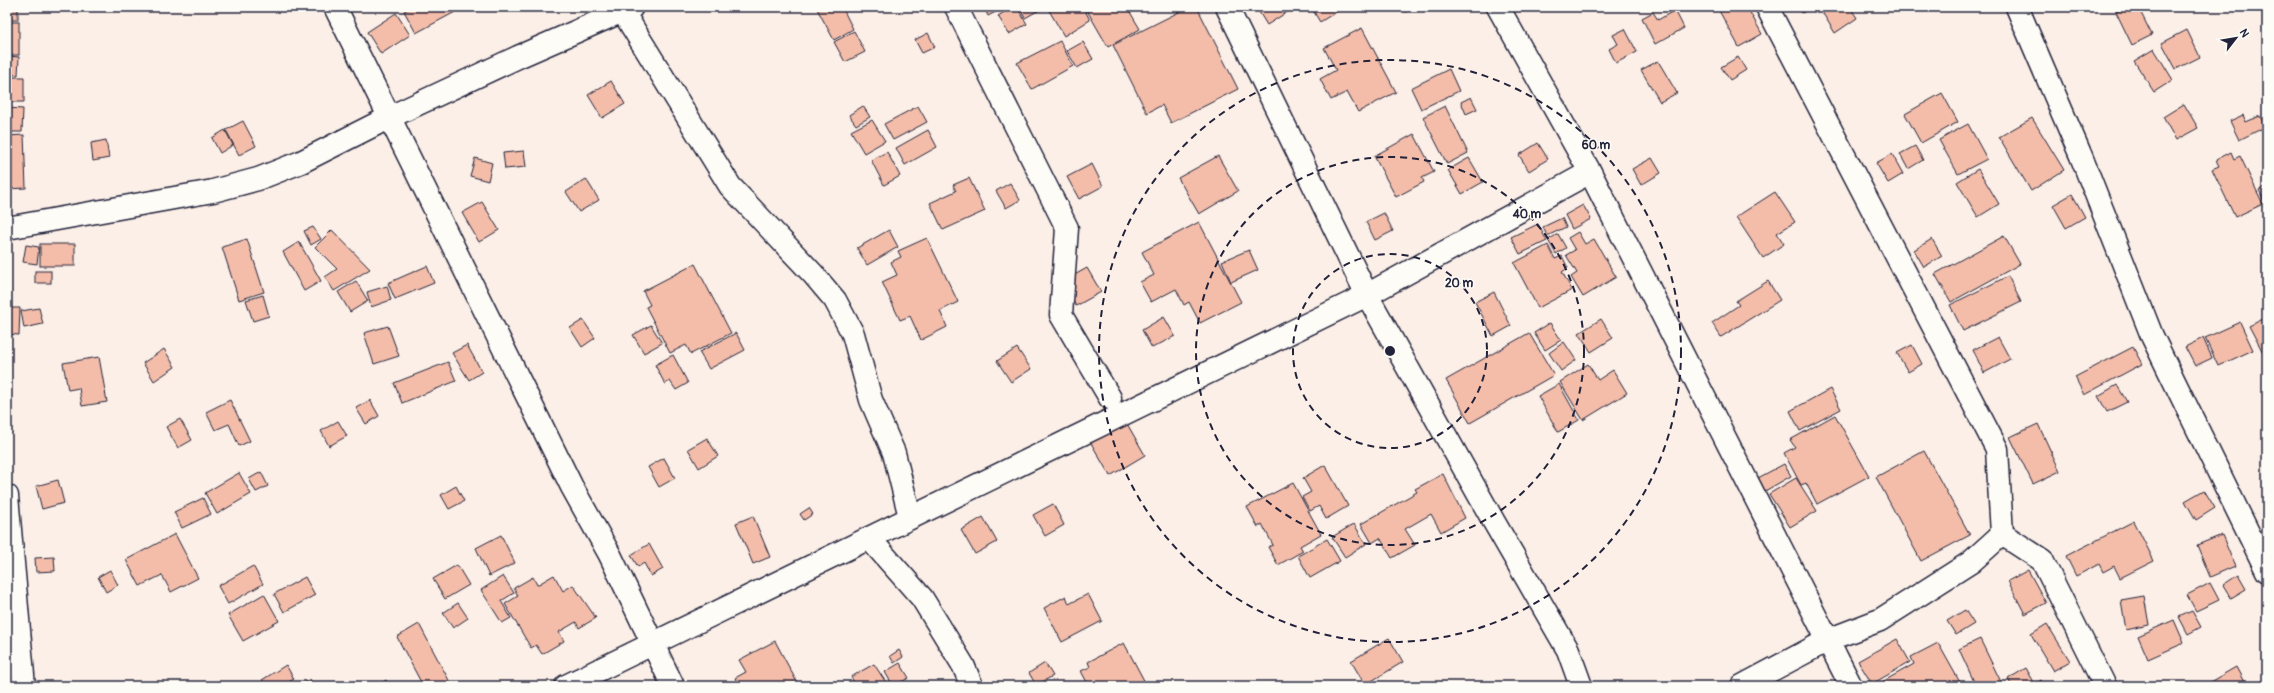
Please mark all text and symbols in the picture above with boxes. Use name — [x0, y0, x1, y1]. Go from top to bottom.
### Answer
north arrow — [2216, 18, 2256, 58]
text: N — [2237, 27, 2252, 40]
text: 60 m — [1582, 138, 1611, 153]
text: 40 m — [1512, 207, 1542, 222]
text: 20 m — [1445, 276, 1473, 291]
centre of rings — [1383, 344, 1397, 358]

